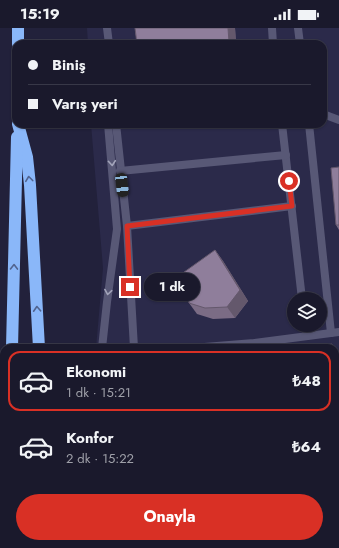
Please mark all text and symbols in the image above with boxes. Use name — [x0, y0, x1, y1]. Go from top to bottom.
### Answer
text: 15:19 — [20, 3, 60, 25]
text: Biniş — [52, 54, 86, 76]
text: Varış yeri — [52, 93, 118, 115]
one-way arrow — [107, 160, 116, 166]
car — [115, 172, 129, 198]
route start — [280, 172, 298, 190]
one-way arrow — [25, 176, 34, 182]
one-way arrow — [10, 264, 18, 270]
callout: 1 dk — [144, 273, 200, 301]
text: 1 dk — [159, 277, 185, 296]
route end — [121, 278, 139, 296]
one-way arrow — [104, 289, 113, 295]
map controls — [287, 292, 327, 332]
button: layers — [287, 292, 327, 332]
one-way arrow — [33, 306, 41, 312]
text: Ekonomi — [66, 361, 126, 383]
icon: car — [18, 363, 54, 399]
text: ₺48 — [293, 370, 321, 392]
text: 1 dk · 15:21 — [66, 383, 131, 402]
text: Konfor — [66, 427, 114, 449]
icon: car — [18, 429, 54, 465]
text: ₺64 — [292, 436, 321, 458]
text: 2 dk · 15:22 — [66, 449, 134, 468]
button: Onayla — [16, 494, 323, 540]

